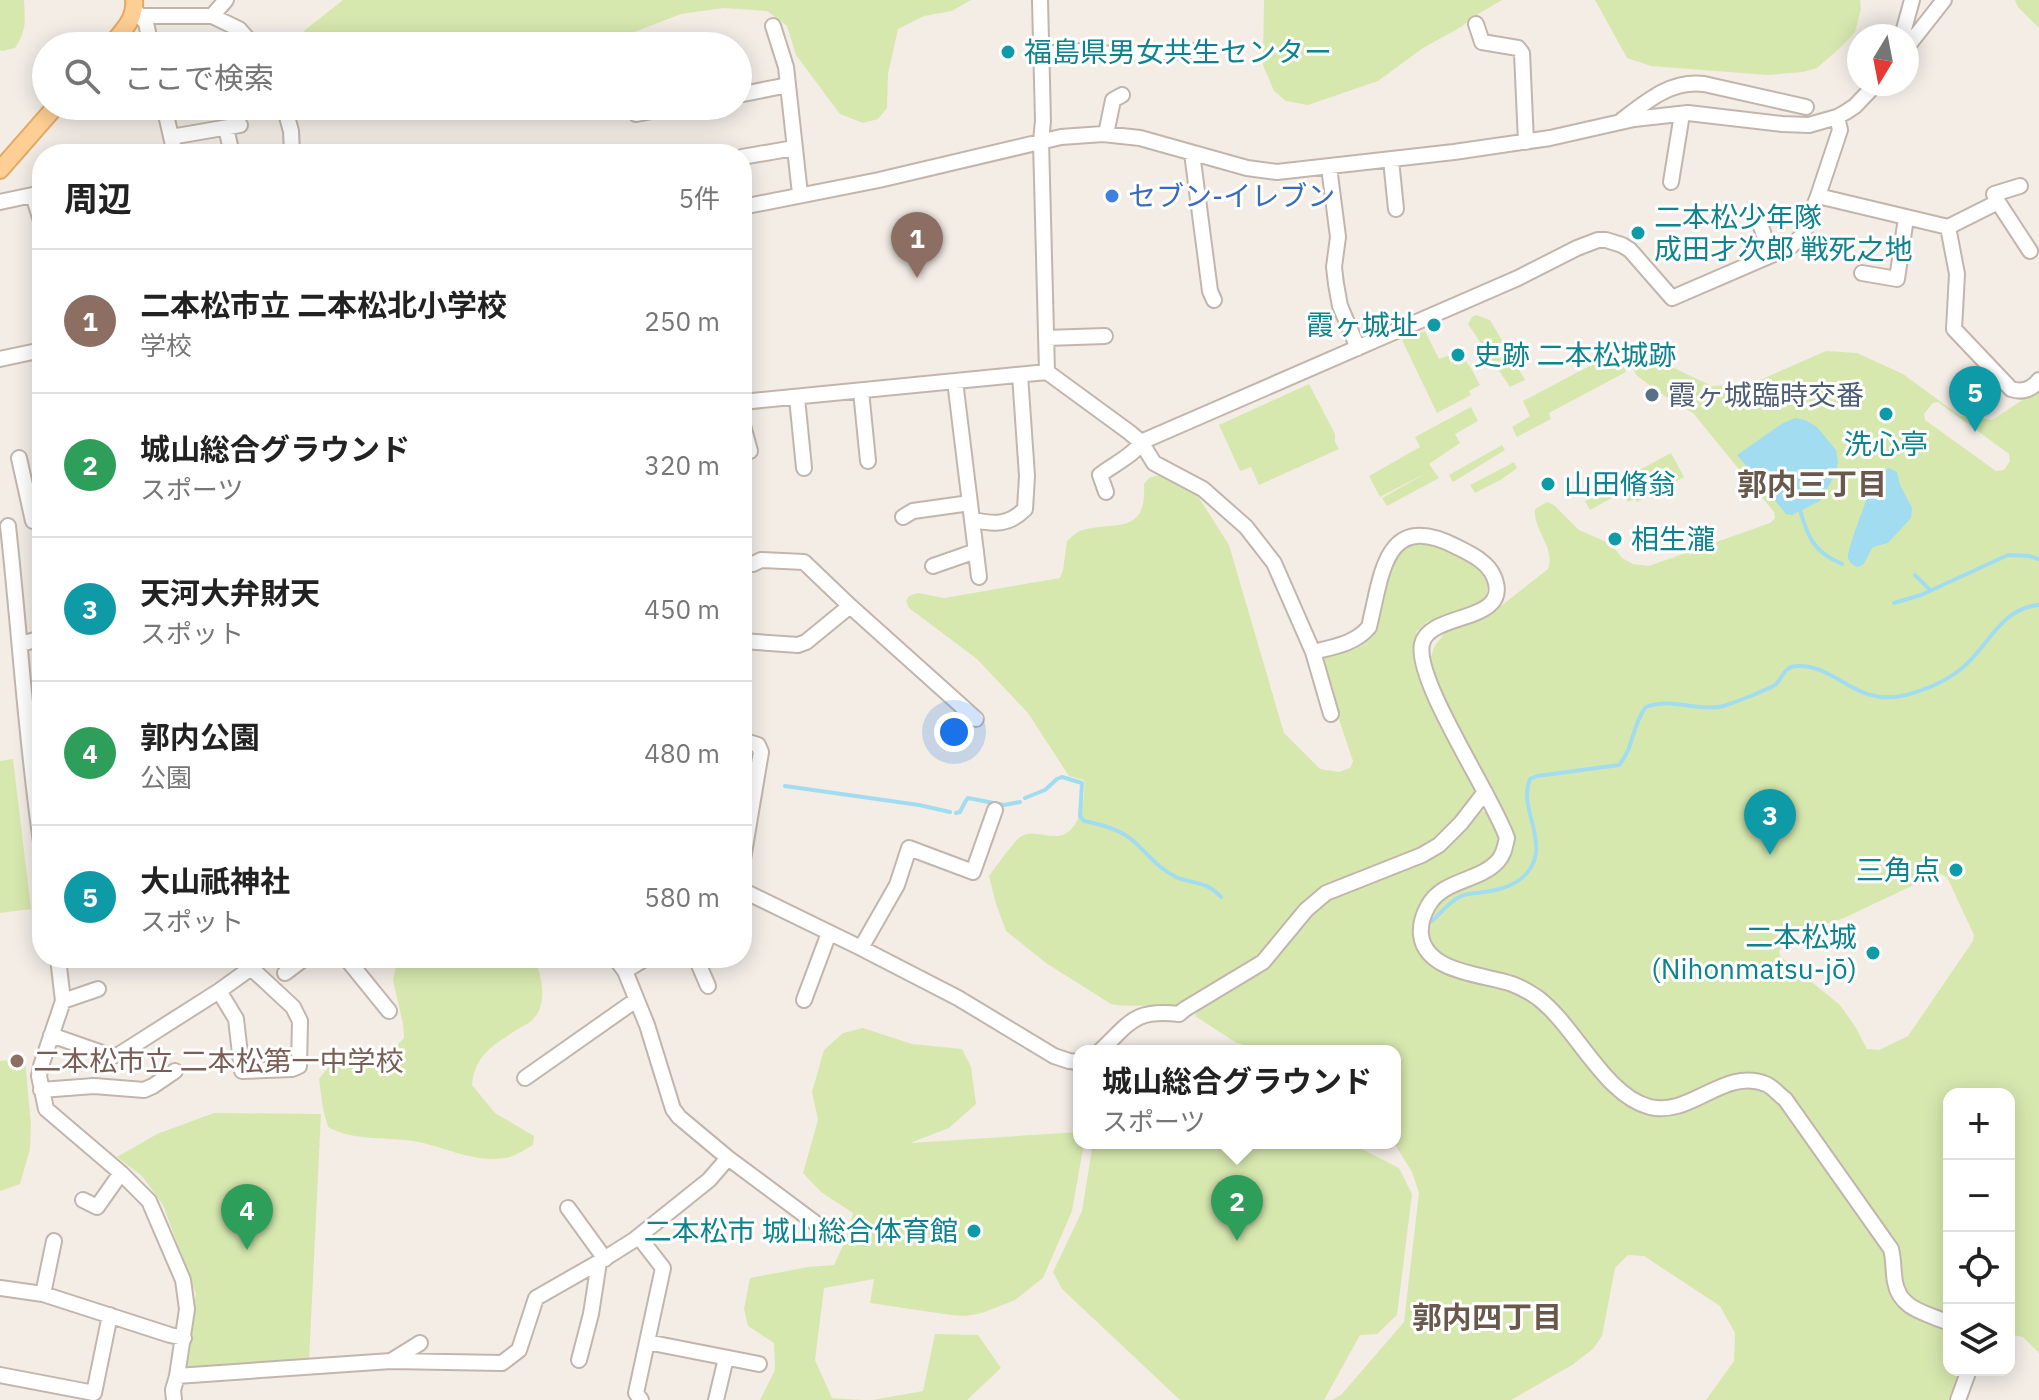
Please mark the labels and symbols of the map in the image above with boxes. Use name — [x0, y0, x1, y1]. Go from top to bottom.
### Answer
north arrow — [1847, 24, 1919, 96]
place label: 福島県男女共生センター — [1024, 33, 1332, 70]
marker: 福島県男女共生センター — [999, 43, 1017, 61]
place label: セブン-イレブン — [1128, 177, 1335, 214]
marker: セブン-イレブン — [1103, 187, 1121, 205]
place label: 二本松少年隊 成田才次郎 戦死之地 — [1654, 198, 1913, 267]
pin: 1 — [891, 212, 943, 278]
marker: 二本松少年隊 成田才次郎 戦死之地 — [1629, 224, 1647, 242]
place label: 霞ヶ城址 — [1306, 306, 1418, 343]
marker: 霞ヶ城址 — [1425, 316, 1443, 334]
place label: 史跡 二本松城跡 — [1474, 336, 1677, 373]
marker: 史跡 二本松城跡 — [1449, 346, 1467, 364]
pin: 5 — [1949, 366, 2001, 432]
place label: 霞ヶ城臨時交番 — [1668, 376, 1864, 413]
marker: 霞ヶ城臨時交番 — [1643, 386, 1661, 404]
marker: 洗心亭 — [1877, 405, 1895, 423]
place label: 洗心亭 — [1844, 425, 1928, 462]
district label: 郭内三丁目 — [1737, 464, 1887, 503]
place label: 山田脩翁 — [1564, 465, 1676, 502]
marker: 山田脩翁 — [1539, 475, 1557, 493]
place label: 相生瀧 — [1631, 520, 1715, 557]
marker: 相生瀧 — [1606, 530, 1624, 548]
your location — [934, 712, 974, 752]
pin: 3 — [1744, 789, 1796, 855]
place label: 三角点 — [1856, 851, 1940, 888]
marker: 三角点 — [1947, 861, 1965, 879]
place label: 二本松城 (Nihonmatsu-jō) — [1651, 918, 1857, 987]
marker: 二本松城 (Nihonmatsu-jō) — [1864, 944, 1882, 962]
place label: 二本松市立 二本松第一中学校 — [33, 1042, 404, 1079]
marker: 二本松市立 二本松第一中学校 — [8, 1052, 26, 1070]
pin: 2 — [1211, 1175, 1263, 1241]
pin: 4 — [221, 1184, 273, 1250]
place label: 二本松市 城山総合体育館 — [643, 1212, 958, 1249]
marker: 二本松市 城山総合体育館 — [965, 1222, 983, 1240]
district label: 郭内四丁目 — [1412, 1297, 1562, 1336]

